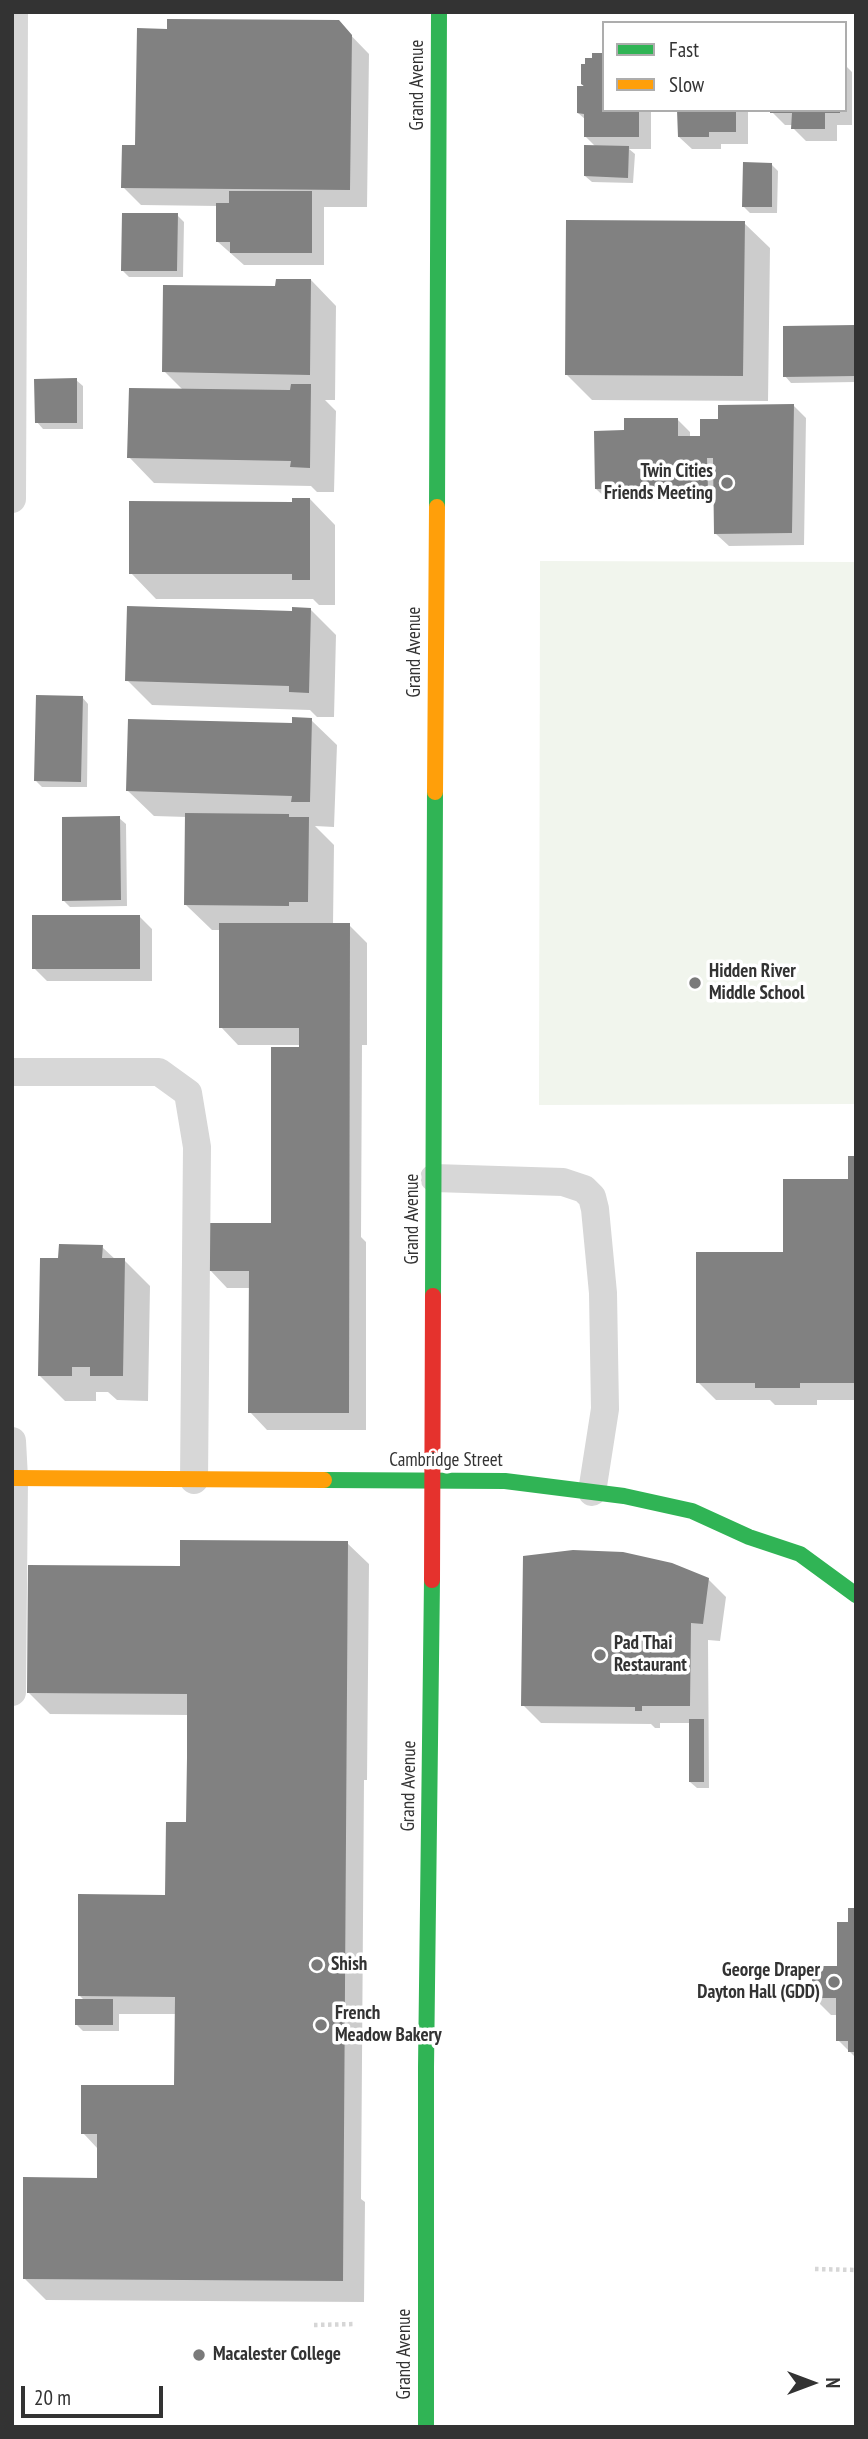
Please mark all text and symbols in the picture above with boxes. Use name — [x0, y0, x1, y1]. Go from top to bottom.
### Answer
legend — [602, 21, 847, 112]
text: Fast — [669, 36, 699, 63]
street label: Grand Avenue — [407, 40, 429, 130]
text: Slow — [669, 71, 704, 98]
place label: Twin Cities Friends Meeting — [604, 461, 713, 505]
marker: Twin Cities Friends Meeting — [719, 475, 735, 491]
street label: Grand Avenue — [404, 607, 426, 697]
place label: Hidden River Middle School — [709, 961, 804, 1005]
marker: Hidden River Middle School — [687, 975, 703, 991]
street label: Grand Avenue — [402, 1174, 424, 1264]
street label: Cambridge Street — [389, 1450, 503, 1472]
place label: Pad Thai Restaurant — [614, 1633, 687, 1677]
marker: Pad Thai Restaurant — [592, 1647, 608, 1663]
street label: Grand Avenue — [397, 1740, 421, 1832]
place label: Shish — [331, 1954, 367, 1976]
marker: Shish — [309, 1957, 325, 1973]
place label: George Draper Dayton Hall (GDD) — [697, 1960, 820, 2004]
marker: George Draper Dayton Hall (GDD) — [826, 1974, 842, 1990]
place label: French Meadow Bakery — [335, 2003, 442, 2047]
marker: French Meadow Bakery — [313, 2017, 329, 2033]
street label: Grand Avenue — [394, 2309, 416, 2399]
place label: Macalester College — [213, 2344, 341, 2366]
marker: Macalester College — [191, 2347, 207, 2363]
north arrow — [777, 2348, 847, 2418]
scale bar — [24, 2372, 166, 2416]
text: N — [821, 2378, 845, 2388]
text: 20 m — [34, 2384, 71, 2411]

